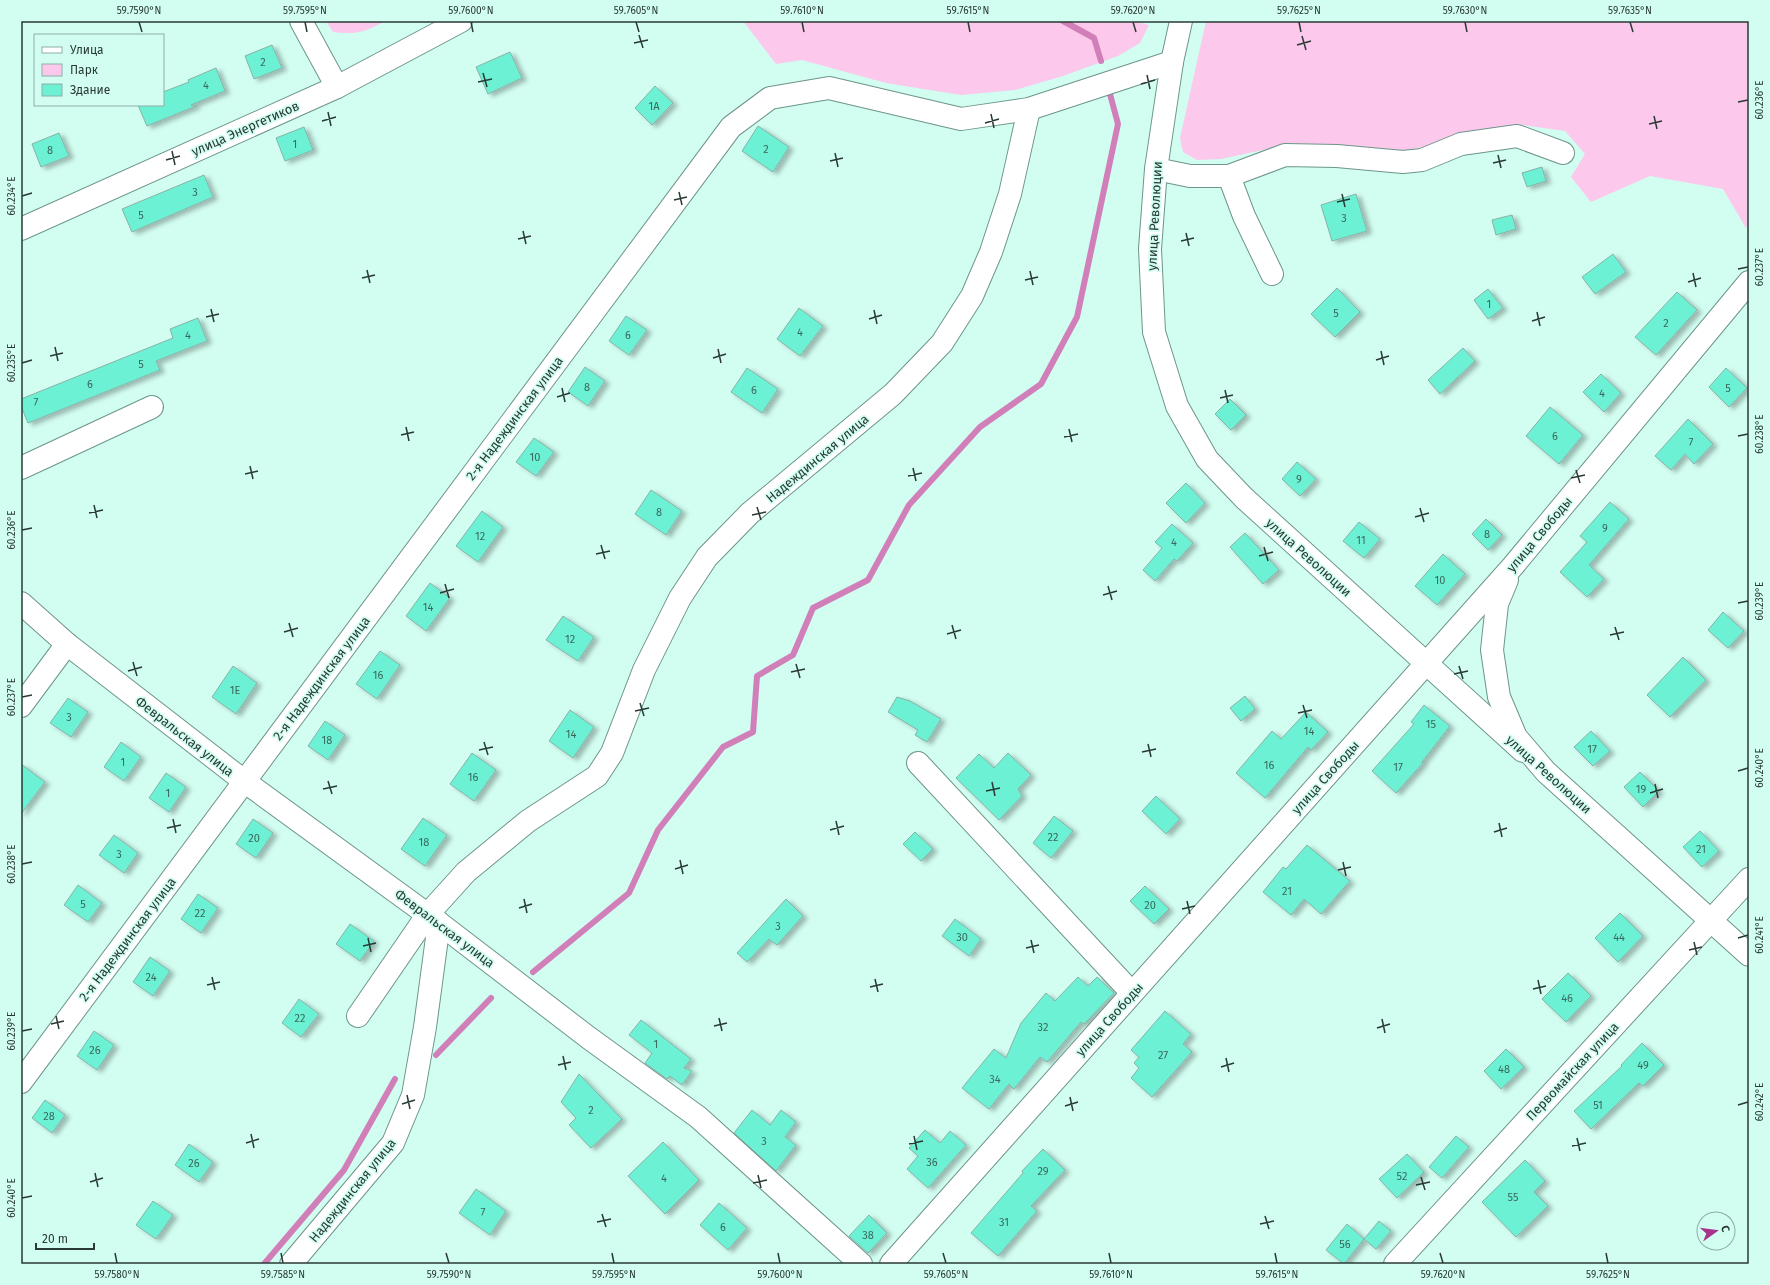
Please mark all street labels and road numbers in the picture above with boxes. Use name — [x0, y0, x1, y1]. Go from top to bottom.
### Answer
street label: улица Энергетиков — [189, 98, 301, 159]
street label: улица Революции — [1144, 161, 1165, 271]
street label: 2-я Надеждинская улица — [463, 353, 566, 483]
street label: Надеждинская улица — [763, 411, 872, 506]
street label: улица Свободы — [1504, 494, 1575, 575]
street label: улица Революции — [1263, 515, 1354, 600]
street label: 2-я Надеждинская улица — [270, 613, 373, 743]
street label: Февральская улица — [133, 693, 237, 779]
street label: улица Революции — [1503, 732, 1594, 817]
street label: улица Свободы — [1289, 738, 1362, 817]
street label: 2-я Надеждинская улица — [76, 874, 179, 1004]
street label: Февральская улица — [392, 886, 497, 971]
street label: улица Свободы — [1073, 980, 1146, 1059]
street label: Первомайская улица — [1523, 1019, 1622, 1124]
street label: Надеждинская улица — [306, 1136, 399, 1245]

